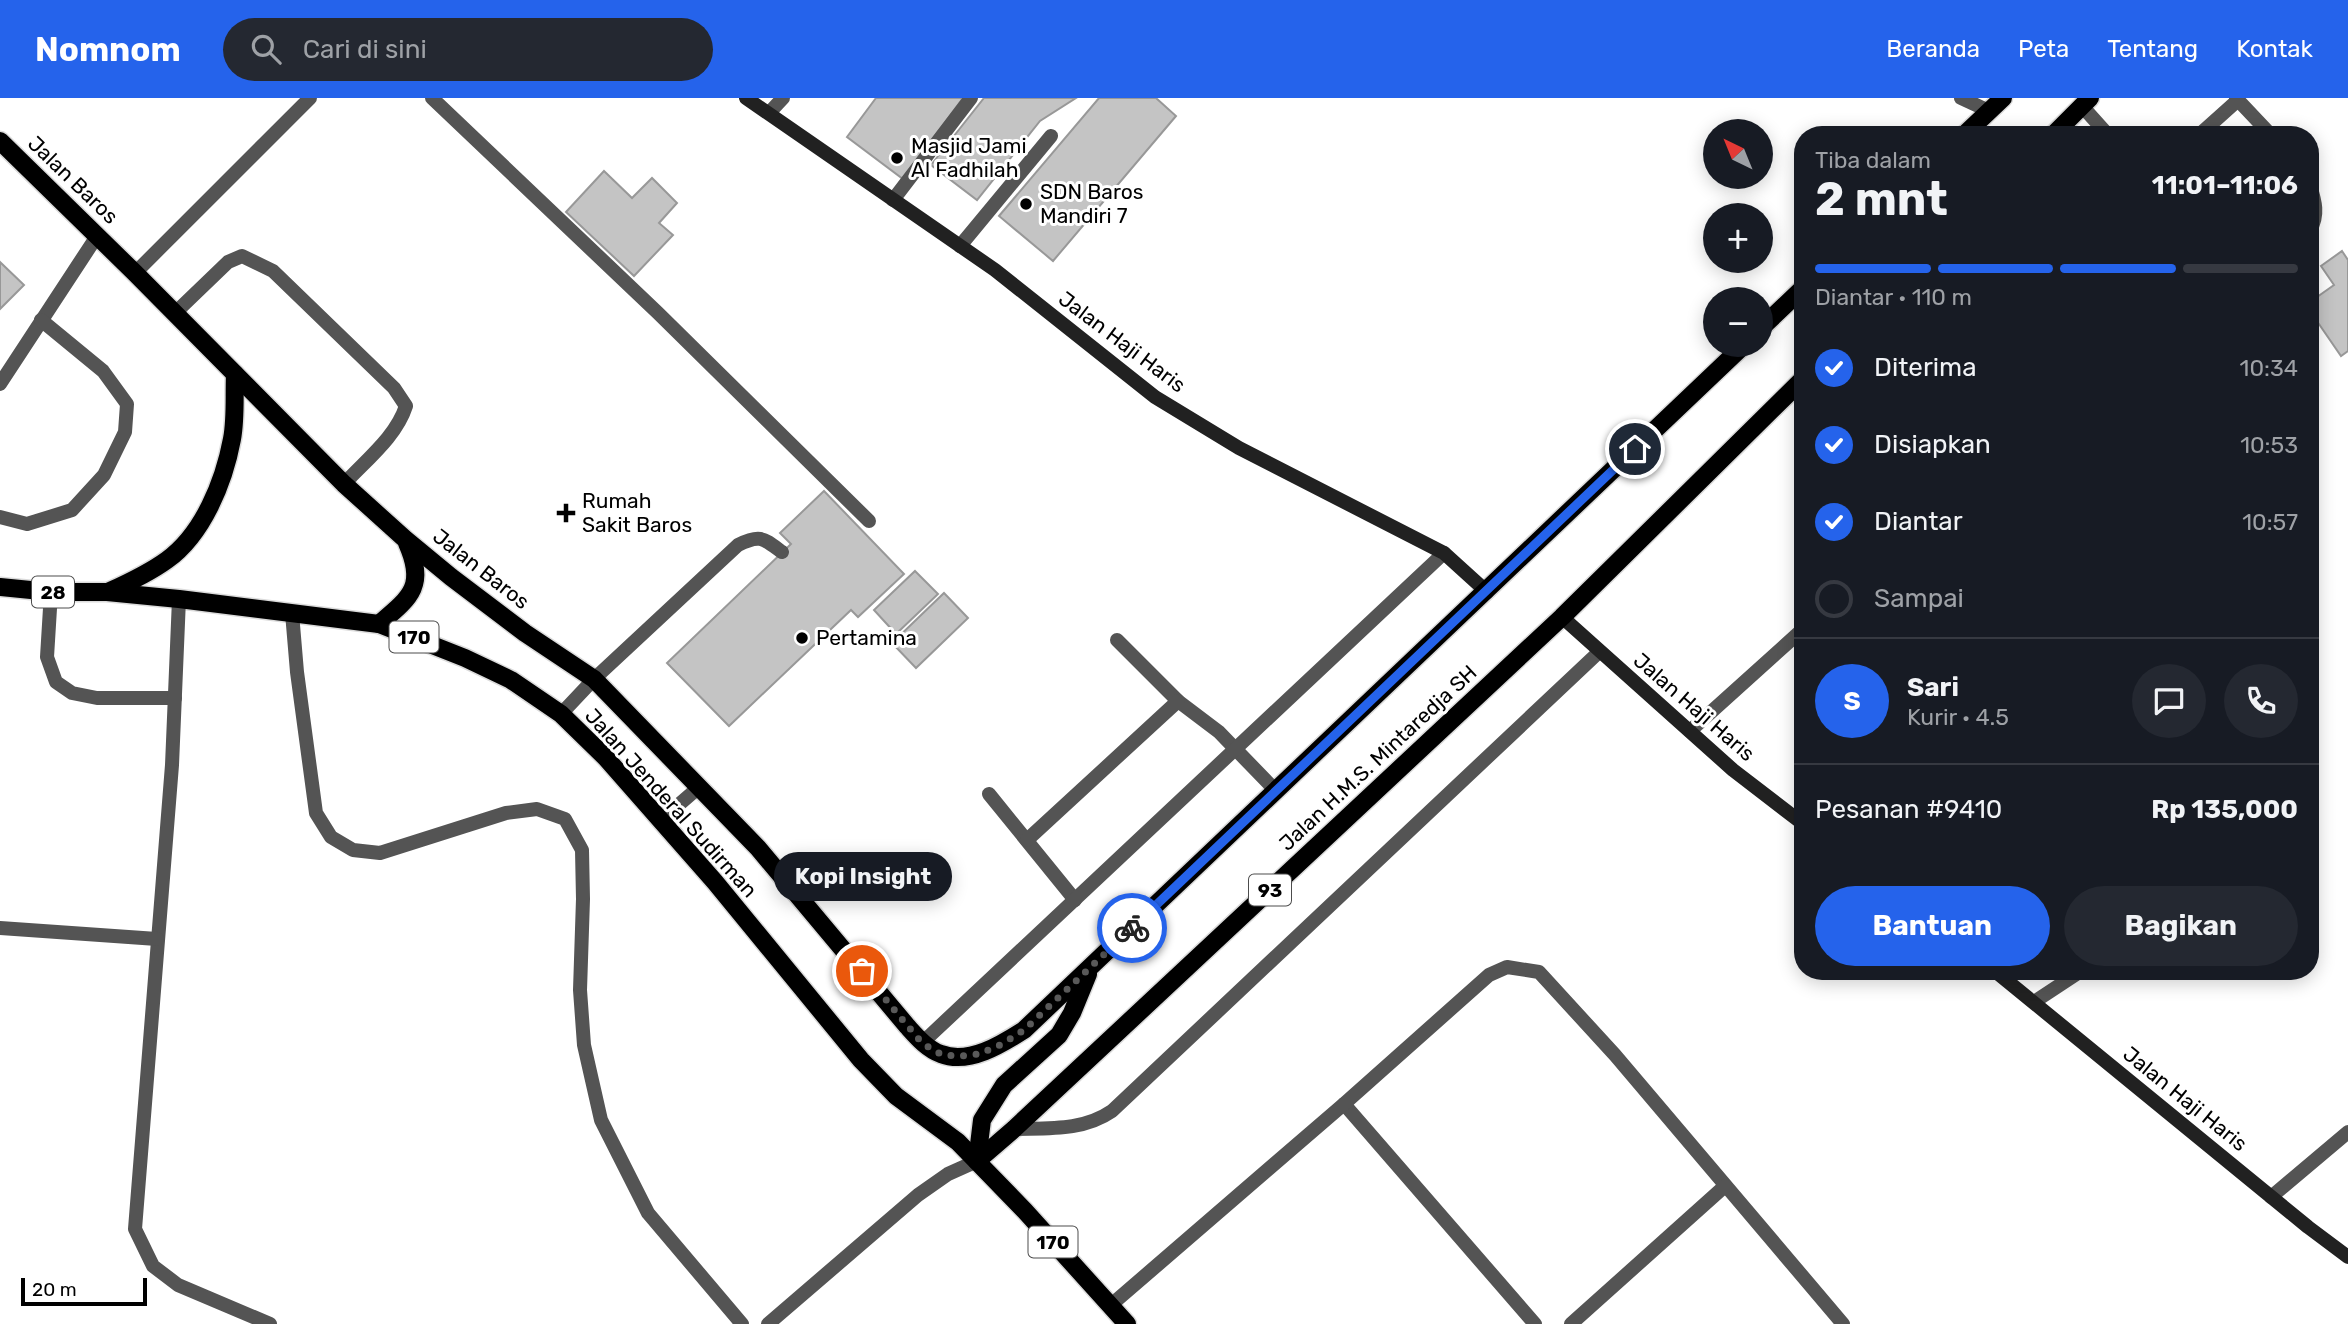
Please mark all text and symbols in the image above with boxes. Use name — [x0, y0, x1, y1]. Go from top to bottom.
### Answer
search box — [223, 18, 713, 81]
text: Nomnom — [35, 30, 181, 69]
icon: search — [247, 30, 285, 68]
text: Cari di sini — [303, 34, 427, 65]
text: Beranda — [1886, 35, 1980, 63]
text: Peta — [2018, 35, 2069, 63]
text: Tentang — [2107, 35, 2198, 63]
text: Kontak — [2236, 35, 2313, 63]
north arrow — [1703, 119, 1773, 189]
map controls — [1703, 119, 1773, 357]
street label: Jalan Baros — [23, 131, 124, 229]
place label: Masjid Jami Al Fadhilah — [911, 133, 1027, 182]
text: Tiba dalam — [1815, 146, 1931, 174]
marker: Masjid Jami Al Fadhilah — [889, 150, 905, 166]
text: 11:01–11:06 — [2152, 170, 2298, 201]
text: 2 mnt — [1815, 172, 1948, 227]
place label: SDN Baros Mandiri 7 — [1040, 179, 1143, 228]
marker: SDN Baros Mandiri 7 — [1018, 196, 1034, 212]
button: + — [1703, 203, 1773, 273]
text: Diantar · 110 m — [1815, 283, 1972, 311]
street label: Jalan Haji Haris — [1054, 286, 1191, 397]
button: − — [1703, 287, 1773, 357]
icon: check — [1815, 349, 1853, 387]
text: Diterima — [1874, 352, 1977, 383]
text: 10:34 — [2240, 354, 2298, 382]
pin — [1605, 419, 1665, 479]
icon: check — [1815, 426, 1853, 464]
text: Disiapkan — [1874, 429, 1991, 460]
icon: home — [1616, 430, 1654, 468]
text: 10:53 — [2240, 431, 2298, 459]
place label: Rumah Sakit Baros — [582, 488, 692, 537]
marker: Rumah Sakit Baros — [556, 503, 576, 523]
icon: check — [1815, 503, 1853, 541]
text: Diantar — [1874, 506, 1963, 537]
text: 10:57 — [2242, 508, 2298, 536]
street label: Jalan Baros — [428, 523, 535, 614]
road number: 28 — [32, 576, 74, 607]
text: Sampai — [1874, 583, 1964, 614]
road number: 170 — [390, 622, 438, 652]
place label: Pertamina — [816, 625, 917, 650]
marker: Pertamina — [794, 630, 810, 646]
street label: Jalan Haji Haris — [1629, 647, 1760, 766]
street label: Jalan H.M.S. Mintaredja SH — [1274, 660, 1482, 856]
button: chat — [2132, 664, 2206, 738]
button: phone — [2224, 664, 2298, 738]
text: Sari — [1907, 672, 1959, 703]
text: S — [1843, 686, 1861, 717]
street label: Jalan Jenderal Sudirman — [580, 703, 763, 902]
text: Kurir · 4.5 — [1907, 703, 2009, 731]
text: Pesanan #9410 — [1815, 794, 2002, 825]
text: Rp 135,000 — [2151, 794, 2298, 825]
callout: Kopi Insight — [773, 852, 951, 901]
text: Kopi Insight — [795, 862, 931, 890]
road number: 93 — [1249, 874, 1291, 905]
button: Bantuan — [1815, 886, 2050, 966]
button: Bagikan — [2064, 886, 2298, 966]
courier — [1097, 893, 1167, 963]
icon: bike — [1113, 909, 1151, 947]
pin — [832, 941, 892, 1001]
icon: bag — [843, 952, 881, 990]
street label: Jalan Haji Haris — [2118, 1041, 2252, 1156]
road number: 170 — [1028, 1226, 1078, 1258]
scale bar — [21, 1275, 147, 1307]
text: 20 m — [32, 1278, 77, 1301]

